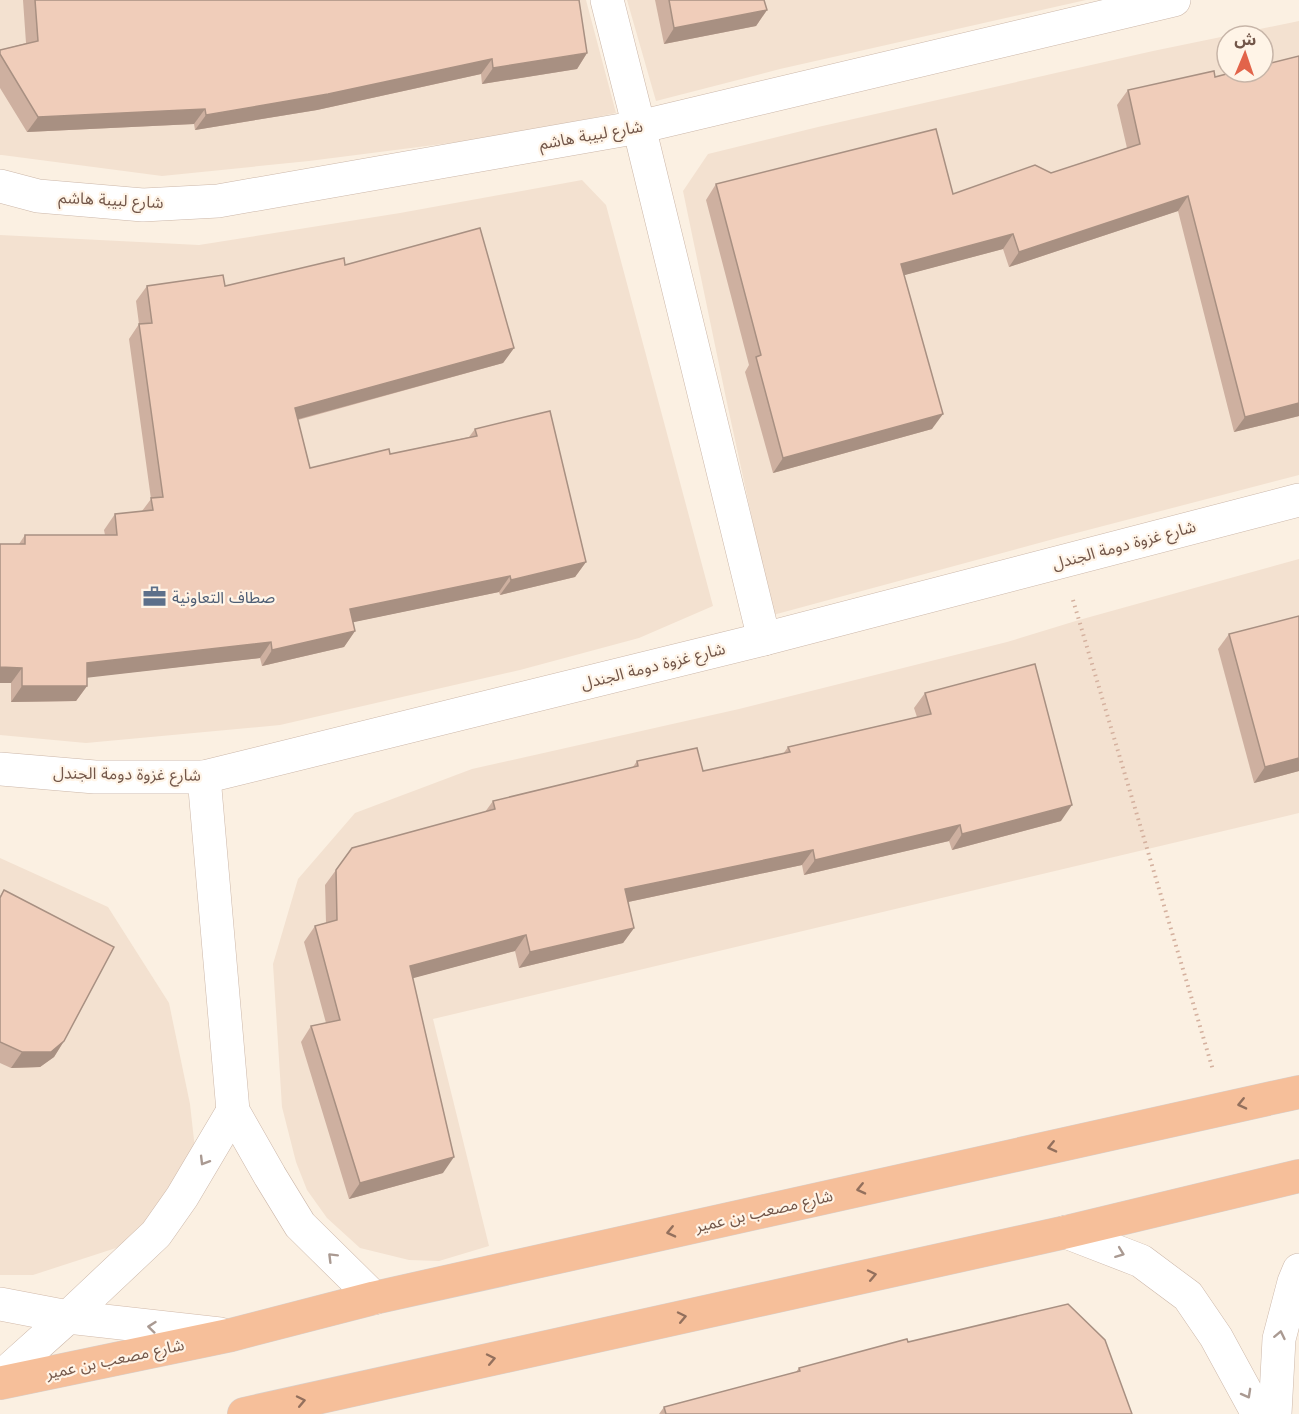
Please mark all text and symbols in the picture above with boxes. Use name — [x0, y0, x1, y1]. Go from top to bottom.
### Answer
north arrow — [1215, 24, 1275, 84]
text: ش — [1234, 28, 1257, 51]
street label: شارع لبيبة هاشم — [537, 115, 645, 156]
street label: شارع لبيبة هاشم — [58, 186, 164, 215]
street label: شارع غزوة دومة الجندل — [1050, 515, 1199, 576]
office icon: صطاف التعاونية — [141, 584, 167, 610]
place label: صطاف التعاونية — [172, 586, 275, 609]
street label: شارع غزوة دومة الجندل — [578, 637, 728, 696]
street label: شارع غزوة دومة الجندل — [53, 761, 201, 788]
one-way arrow — [1237, 1097, 1247, 1110]
one-way arrow — [1047, 1140, 1057, 1153]
one-way arrow — [199, 1155, 211, 1165]
one-way arrow — [857, 1182, 867, 1195]
street label: شارع مصعب بن عمير — [692, 1184, 835, 1239]
one-way arrow — [666, 1225, 676, 1238]
one-way arrow — [1115, 1246, 1125, 1259]
one-way arrow — [329, 1253, 339, 1264]
one-way arrow — [867, 1269, 877, 1282]
one-way arrow — [676, 1311, 686, 1324]
one-way arrow — [147, 1321, 156, 1333]
one-way arrow — [1273, 1330, 1286, 1340]
street label: شارع مصعب بن عمير — [43, 1333, 186, 1386]
one-way arrow — [486, 1354, 496, 1367]
one-way arrow — [1240, 1388, 1251, 1398]
one-way arrow — [296, 1396, 306, 1409]

